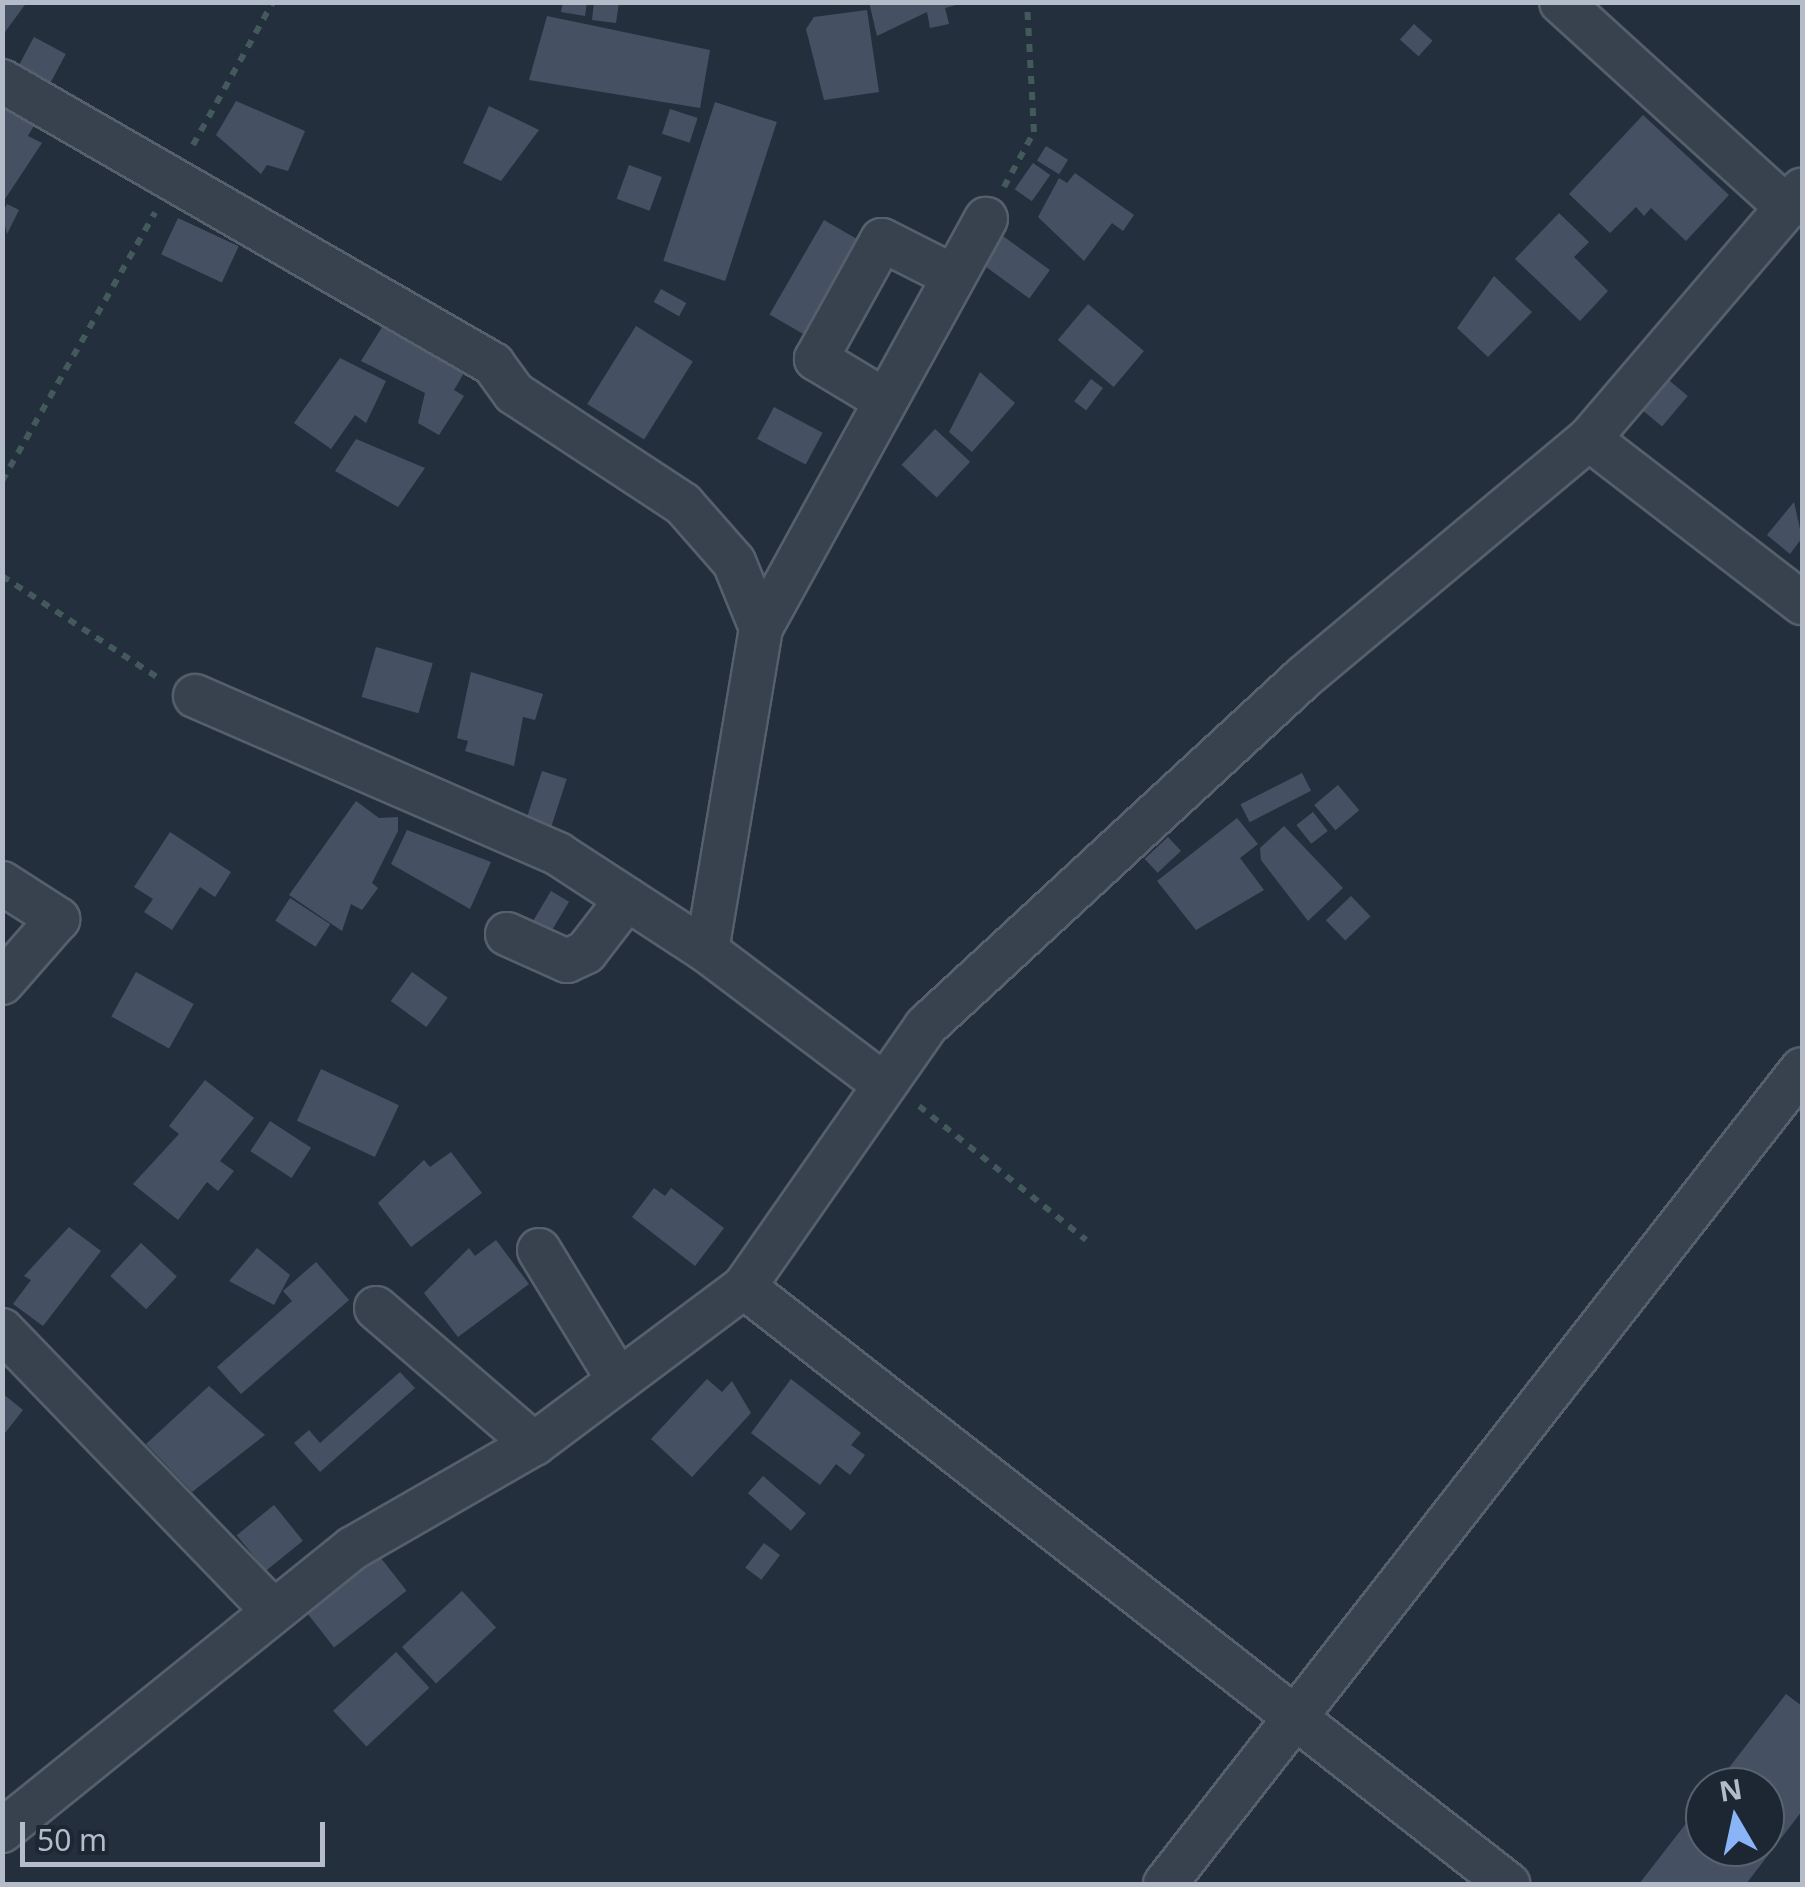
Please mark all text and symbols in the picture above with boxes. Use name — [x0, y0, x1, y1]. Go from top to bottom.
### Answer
north arrow — [1685, 1767, 1785, 1867]
text: N — [1716, 1769, 1745, 1810]
scale bar — [25, 1802, 330, 1864]
text: 50 m — [37, 1819, 107, 1860]

